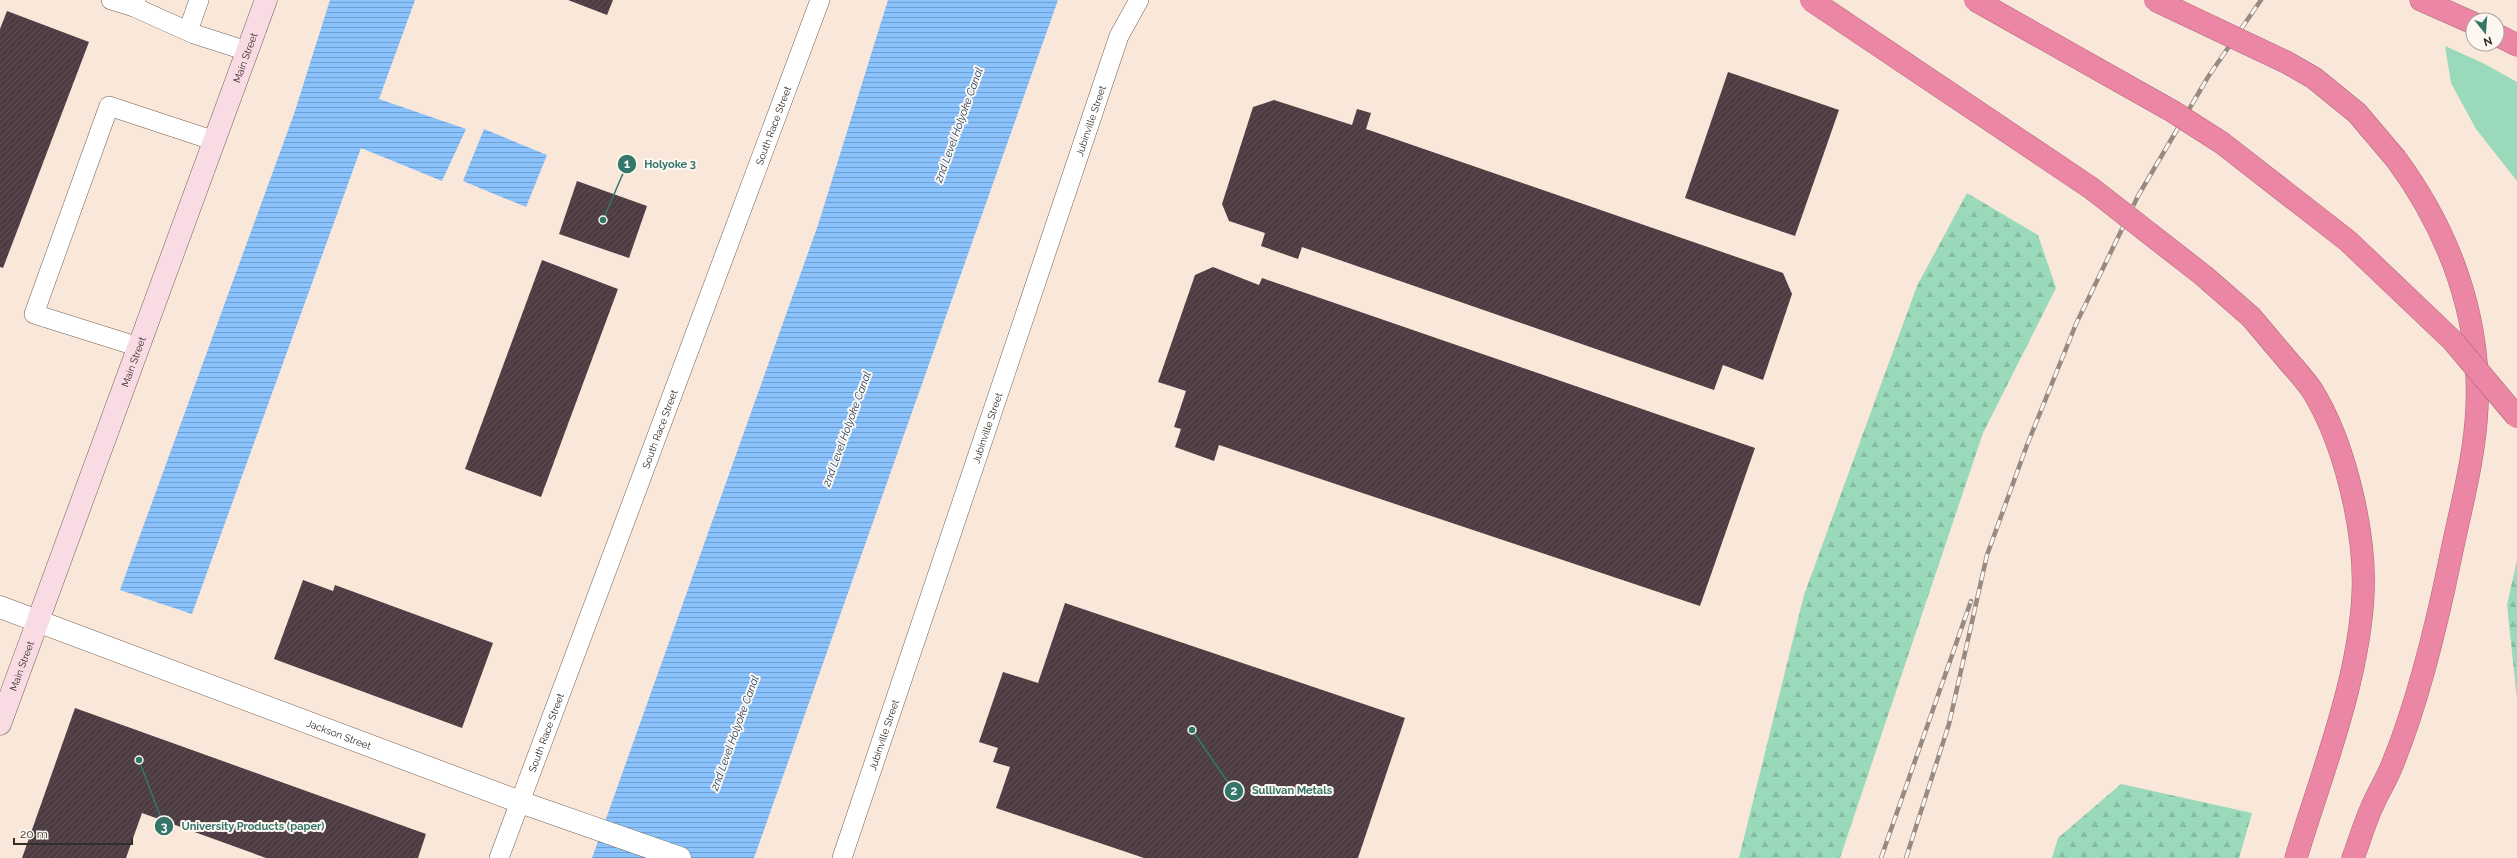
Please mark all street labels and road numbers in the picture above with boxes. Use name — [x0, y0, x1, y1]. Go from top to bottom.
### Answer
street label: Main Street — [231, 30, 259, 84]
street label: Jubinville Street — [1073, 83, 1108, 158]
street label: South Race Street — [753, 84, 793, 167]
street label: Main Street — [119, 335, 148, 388]
street label: South Race Street — [640, 387, 679, 470]
street label: Jubinville Street — [970, 390, 1004, 465]
street label: Main Street — [7, 639, 36, 692]
street label: South Race Street — [526, 691, 566, 773]
street label: Jubinville Street — [866, 697, 901, 772]
street label: Jackson Street — [305, 717, 373, 751]

